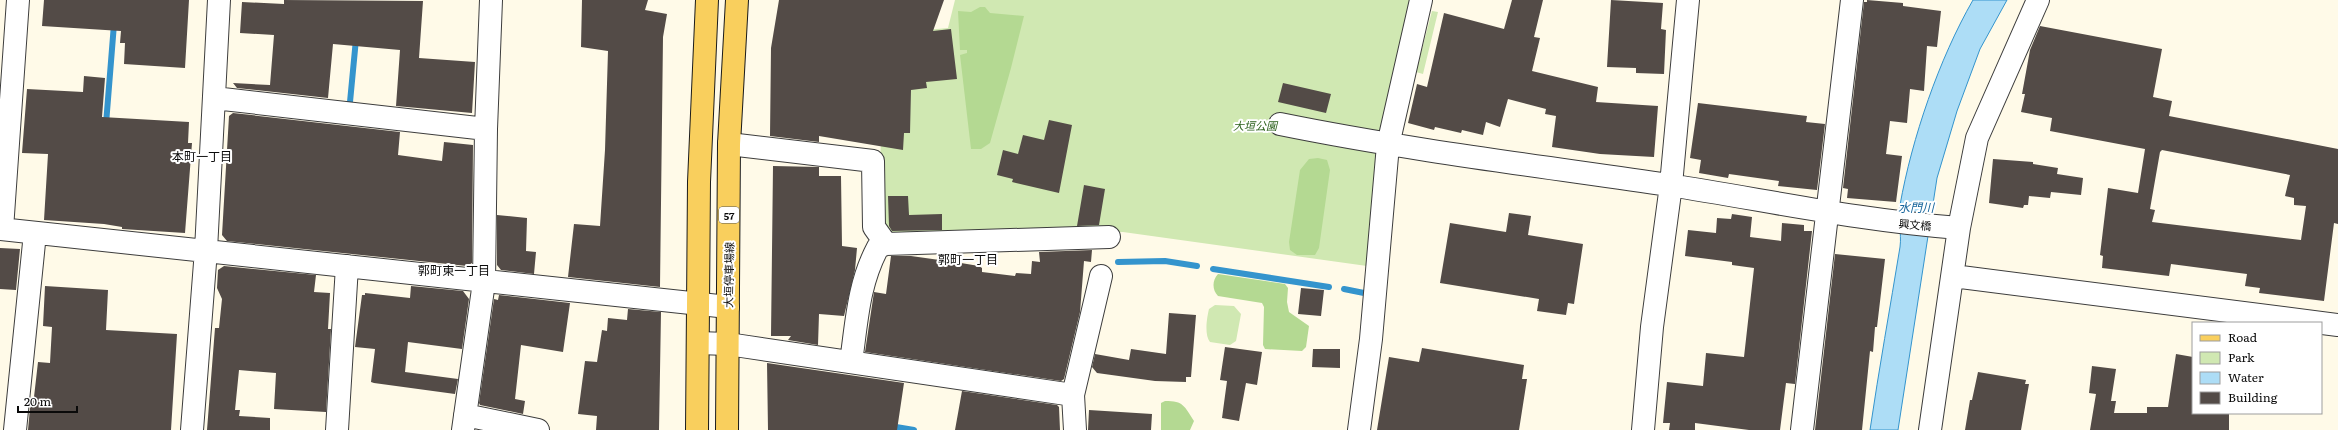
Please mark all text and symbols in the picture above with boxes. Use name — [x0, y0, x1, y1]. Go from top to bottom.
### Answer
park label: 大垣公園 — [1233, 117, 1279, 133]
district label: 本町一丁目 — [172, 147, 232, 165]
water label: 水門川 — [1898, 198, 1936, 216]
road number: 57 — [719, 207, 739, 223]
street label: 興文橋 — [1898, 215, 1932, 233]
street label: 大垣停車場線 — [719, 242, 737, 308]
district label: 郭町一丁目 — [938, 250, 998, 268]
district label: 郭町東一丁目 — [418, 261, 490, 279]
legend — [2192, 322, 2322, 414]
text: Road — [2228, 328, 2258, 346]
text: Park — [2228, 348, 2255, 366]
text: Water — [2228, 368, 2264, 386]
scale bar — [18, 388, 77, 414]
text: Building — [2228, 388, 2278, 406]
text: 20 m — [24, 392, 51, 410]

